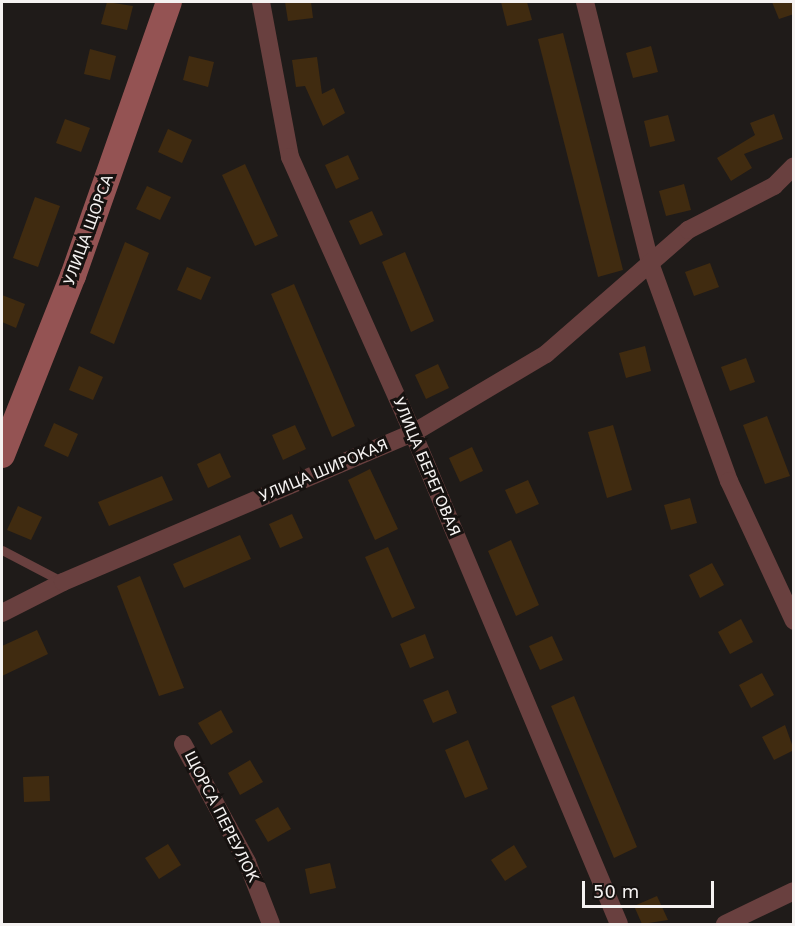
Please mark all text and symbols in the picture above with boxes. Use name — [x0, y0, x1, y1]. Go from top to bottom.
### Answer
street label: УЛИЦА ЩОРСА — [61, 172, 117, 288]
street label: УЛИЦА БЕРЕГОВАЯ — [389, 395, 463, 539]
street label: УЛИЦА ШИРОКАЯ — [257, 436, 391, 506]
street label: ЩОРСА ПЕРЕУЛОК — [180, 748, 262, 886]
scale bar — [585, 869, 717, 907]
text: 50 m — [593, 881, 639, 902]

